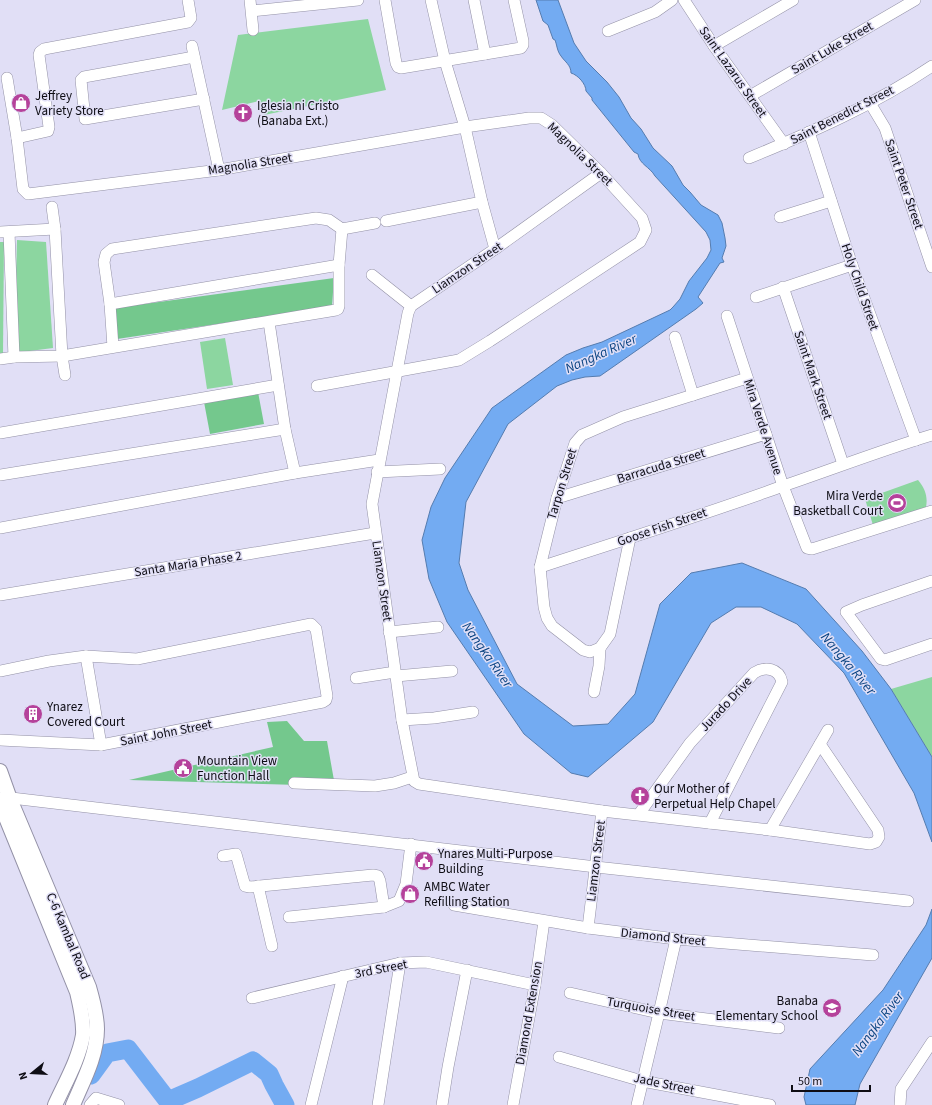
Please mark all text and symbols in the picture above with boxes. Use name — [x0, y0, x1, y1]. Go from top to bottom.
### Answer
street label: Saint Luke Street — [788, 17, 877, 79]
street label: Saint Lazarus Street — [695, 23, 772, 122]
street label: Saint Benedict Street — [787, 81, 898, 149]
place label: Jeffrey Variety Store — [35, 87, 104, 120]
shop icon: Jeffrey Variety Store — [10, 92, 32, 114]
place label: Iglesia ni Cristo (Banaba Ext.) — [257, 97, 339, 130]
church icon: Iglesia ni Cristo (Banaba Ext.) — [232, 102, 254, 124]
street label: Magnolia Street — [543, 118, 617, 190]
street label: Saint Peter Street — [880, 136, 928, 232]
street label: Magnolia Street — [207, 148, 294, 180]
street label: Liamzon Street — [428, 237, 506, 298]
street label: Holy Child Street — [837, 241, 884, 333]
street label: Saint Mark Street — [789, 328, 837, 422]
water label: Nangka River — [562, 329, 641, 379]
street label: Mira Verde Avenue — [739, 377, 787, 477]
street label: Barracuda Street — [615, 444, 708, 488]
street label: Tarpon Street — [543, 446, 582, 522]
place label: Mira Verde Basketball Court — [793, 487, 884, 520]
sports icon: Mira Verde Basketball Court — [886, 492, 908, 514]
street label: Goose Fish Street — [615, 503, 710, 551]
street label: Liamzon Street — [367, 539, 397, 623]
street label: Santa Maria Phase 2 — [133, 547, 243, 581]
water label: Nangka River — [457, 618, 518, 693]
water label: Nangka River — [816, 628, 881, 701]
street label: Jurado Drive — [696, 673, 756, 735]
place label: Ynarez Covered Court — [46, 698, 126, 731]
building icon: Ynarez Covered Court — [22, 703, 44, 725]
street label: Saint John Street — [118, 715, 214, 751]
place label: Mountain View Function Hall — [197, 752, 278, 785]
public building icon: Mountain View Function Hall — [172, 757, 194, 779]
place label: Our Mother of Perpetual Help Chapel — [654, 780, 776, 813]
church icon: Our Mother of Perpetual Help Chapel — [629, 785, 651, 807]
street label: Liamzon Street — [582, 819, 610, 903]
place label: Ynares Multi-Purpose Building — [437, 845, 553, 878]
public building icon: Ynares Multi-Purpose Building — [413, 850, 435, 872]
place label: AMBC Water Refilling Station — [424, 878, 510, 911]
shop icon: AMBC Water Refilling Station — [399, 883, 421, 905]
street label: C-6 Kambal Road — [42, 890, 94, 982]
street label: Diamond Street — [620, 924, 707, 950]
street label: 3rd Street — [353, 955, 409, 983]
street label: Diamond Extension — [511, 960, 547, 1066]
water label: Nangka River — [847, 986, 910, 1061]
street label: Turquoise Street — [605, 992, 697, 1026]
place label: Banaba Elementary School — [716, 992, 818, 1025]
school or university icon: Banaba Elementary School — [821, 997, 843, 1019]
north arrow — [12, 1053, 52, 1093]
scale bar — [792, 1067, 870, 1093]
street label: Jade Street — [632, 1069, 697, 1099]
text: N — [15, 1070, 31, 1082]
text: 50 m — [798, 1073, 822, 1090]

